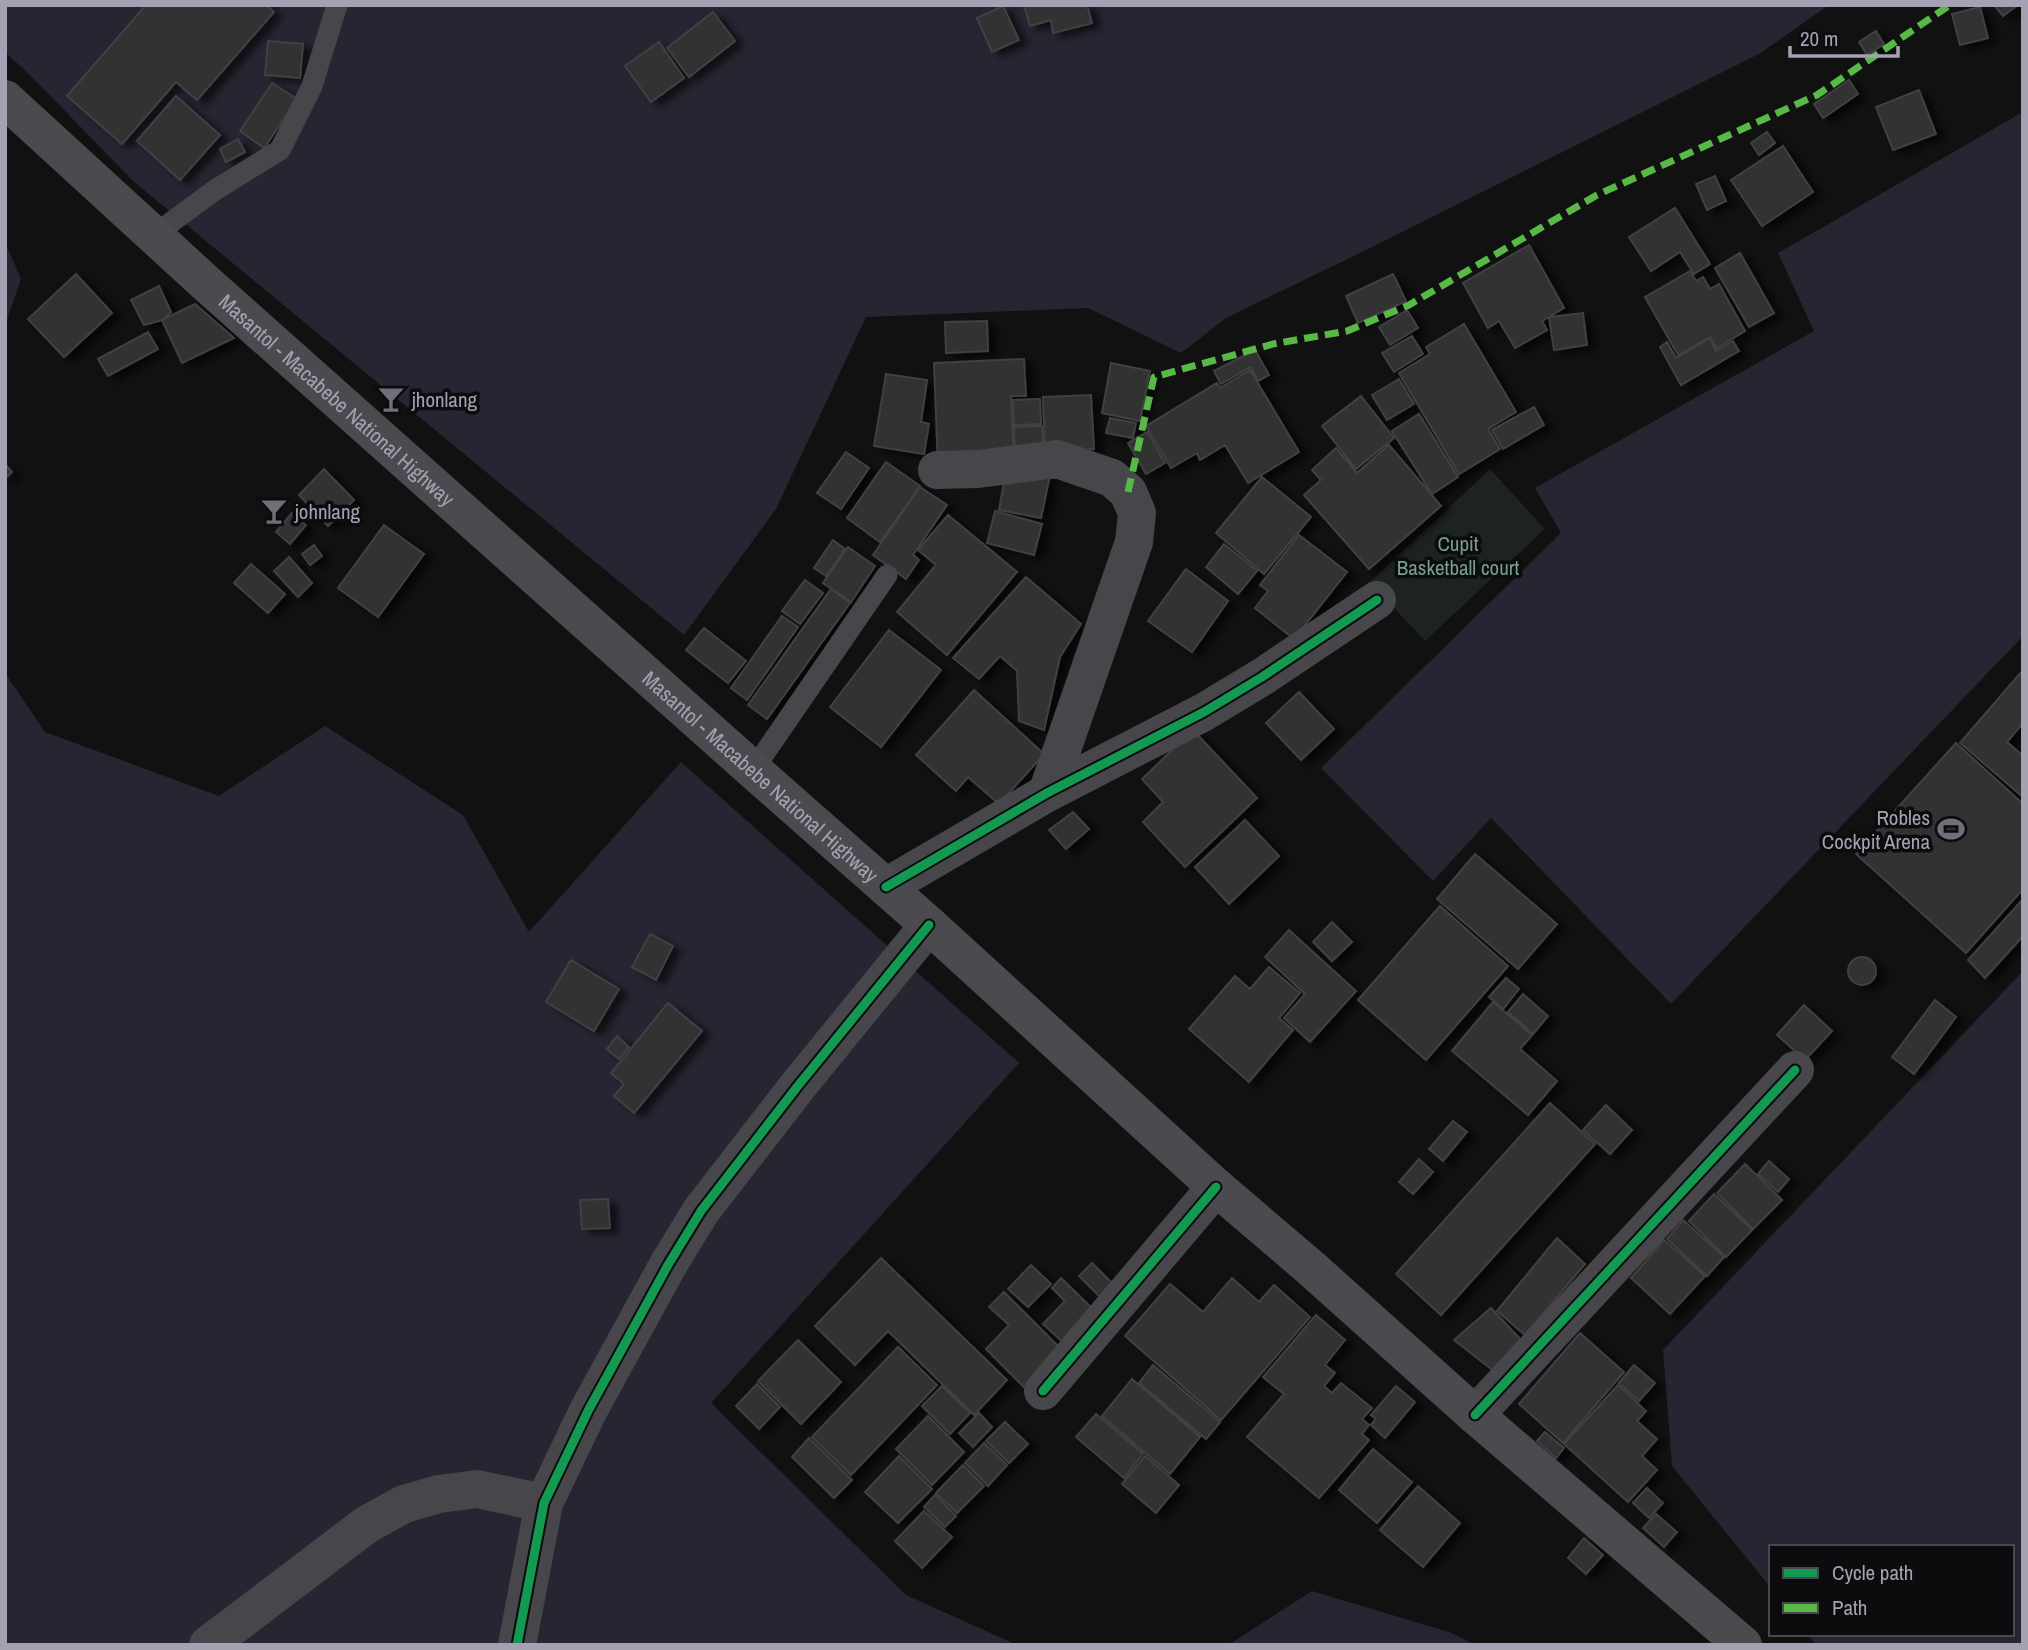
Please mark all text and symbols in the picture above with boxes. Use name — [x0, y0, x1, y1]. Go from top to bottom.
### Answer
scale bar — [1790, 14, 1898, 58]
text: 20 m — [1800, 24, 1838, 53]
street label: Masantol - Macabebe National Highway — [213, 287, 461, 513]
bar icon: jhonlang — [376, 384, 406, 414]
place label: jhonlang — [411, 385, 478, 414]
bar icon: johnlang — [259, 496, 289, 526]
place label: johnlang — [294, 497, 361, 526]
park label: Cupit Basketball court — [1397, 529, 1519, 582]
street label: Masantol - Macabebe National Highway — [636, 664, 885, 889]
place label: Robles Cockpit Arena — [1822, 803, 1930, 856]
sports icon: Robles Cockpit Arena — [1936, 814, 1966, 844]
legend — [1769, 1545, 2014, 1636]
text: Cycle path — [1832, 1558, 1913, 1587]
text: Path — [1832, 1593, 1867, 1622]

